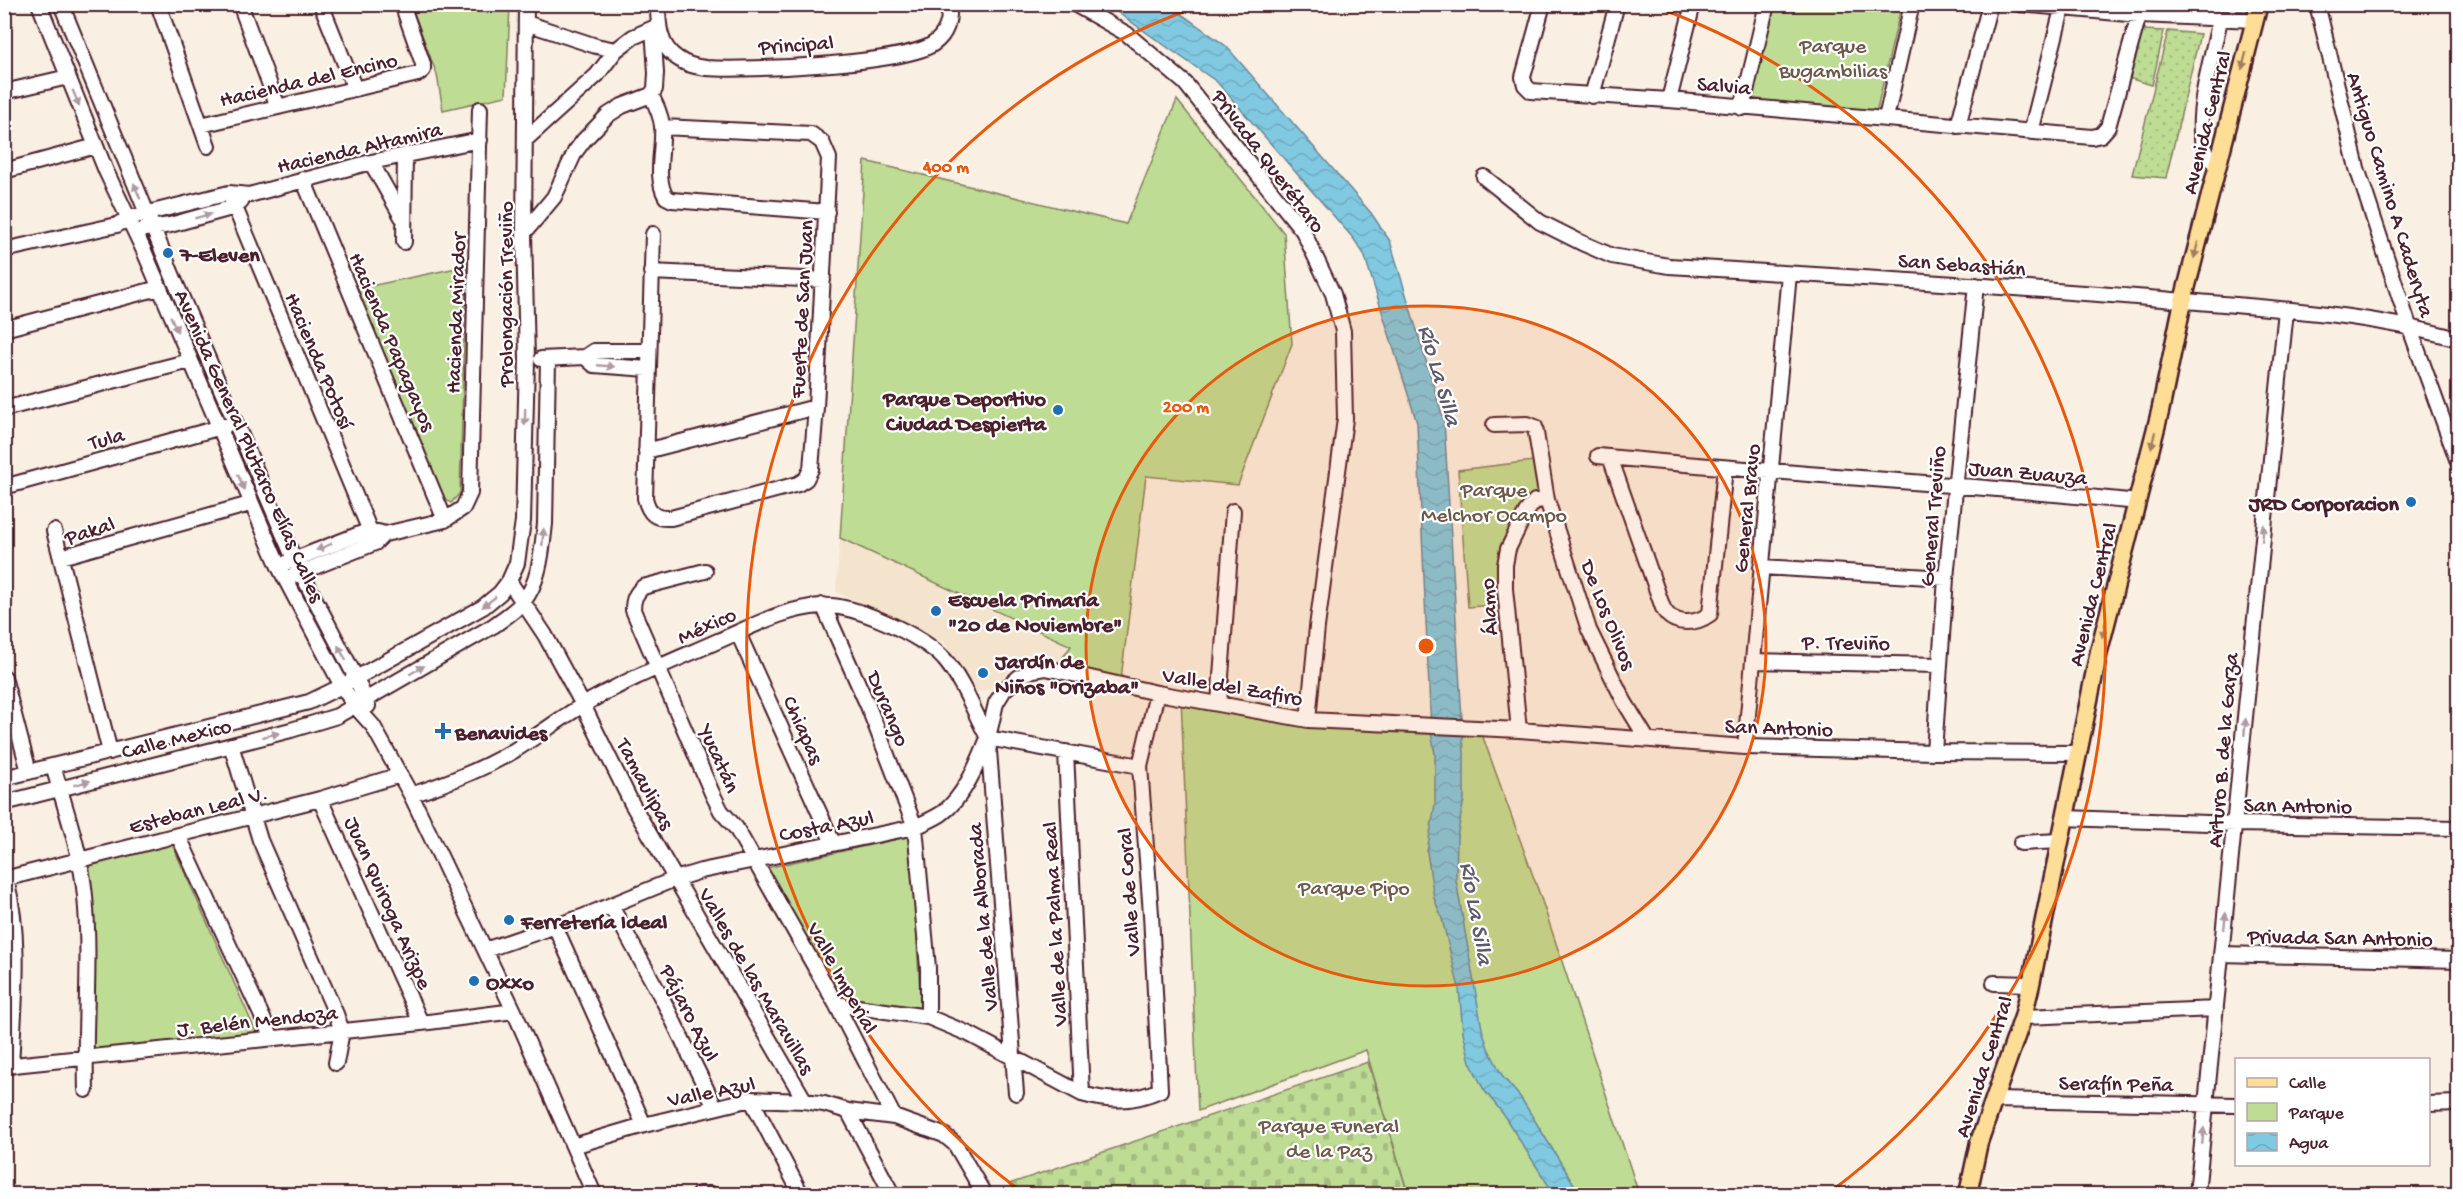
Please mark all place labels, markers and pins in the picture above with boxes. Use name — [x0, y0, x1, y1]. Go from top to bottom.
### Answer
place label: 7-Eleven — [179, 244, 260, 270]
marker: 7-Eleven — [161, 246, 175, 260]
place label: Parque Deportivo Ciudad Despierta — [882, 388, 1048, 439]
marker: Parque Deportivo Ciudad Despierta — [1051, 403, 1065, 417]
place label: JRD Corporacion — [2248, 493, 2400, 519]
marker: JRD Corporacion — [2404, 495, 2418, 509]
place label: Escuela Primaria "20 de Noviembre" — [948, 589, 1122, 640]
marker: Escuela Primaria "20 de Noviembre" — [929, 604, 943, 618]
centre of rings — [1416, 636, 1436, 656]
place label: Jardín de Niños "Orizaba" — [994, 651, 1139, 702]
marker: Jardín de Niños "Orizaba" — [976, 666, 990, 680]
place label: Benavides — [454, 722, 549, 748]
marker: Benavides — [436, 724, 450, 738]
place label: Ferretería Ideal — [520, 911, 668, 937]
marker: Ferretería Ideal — [502, 913, 516, 927]
place label: Oxxo — [486, 972, 534, 998]
marker: Oxxo — [467, 974, 481, 988]

